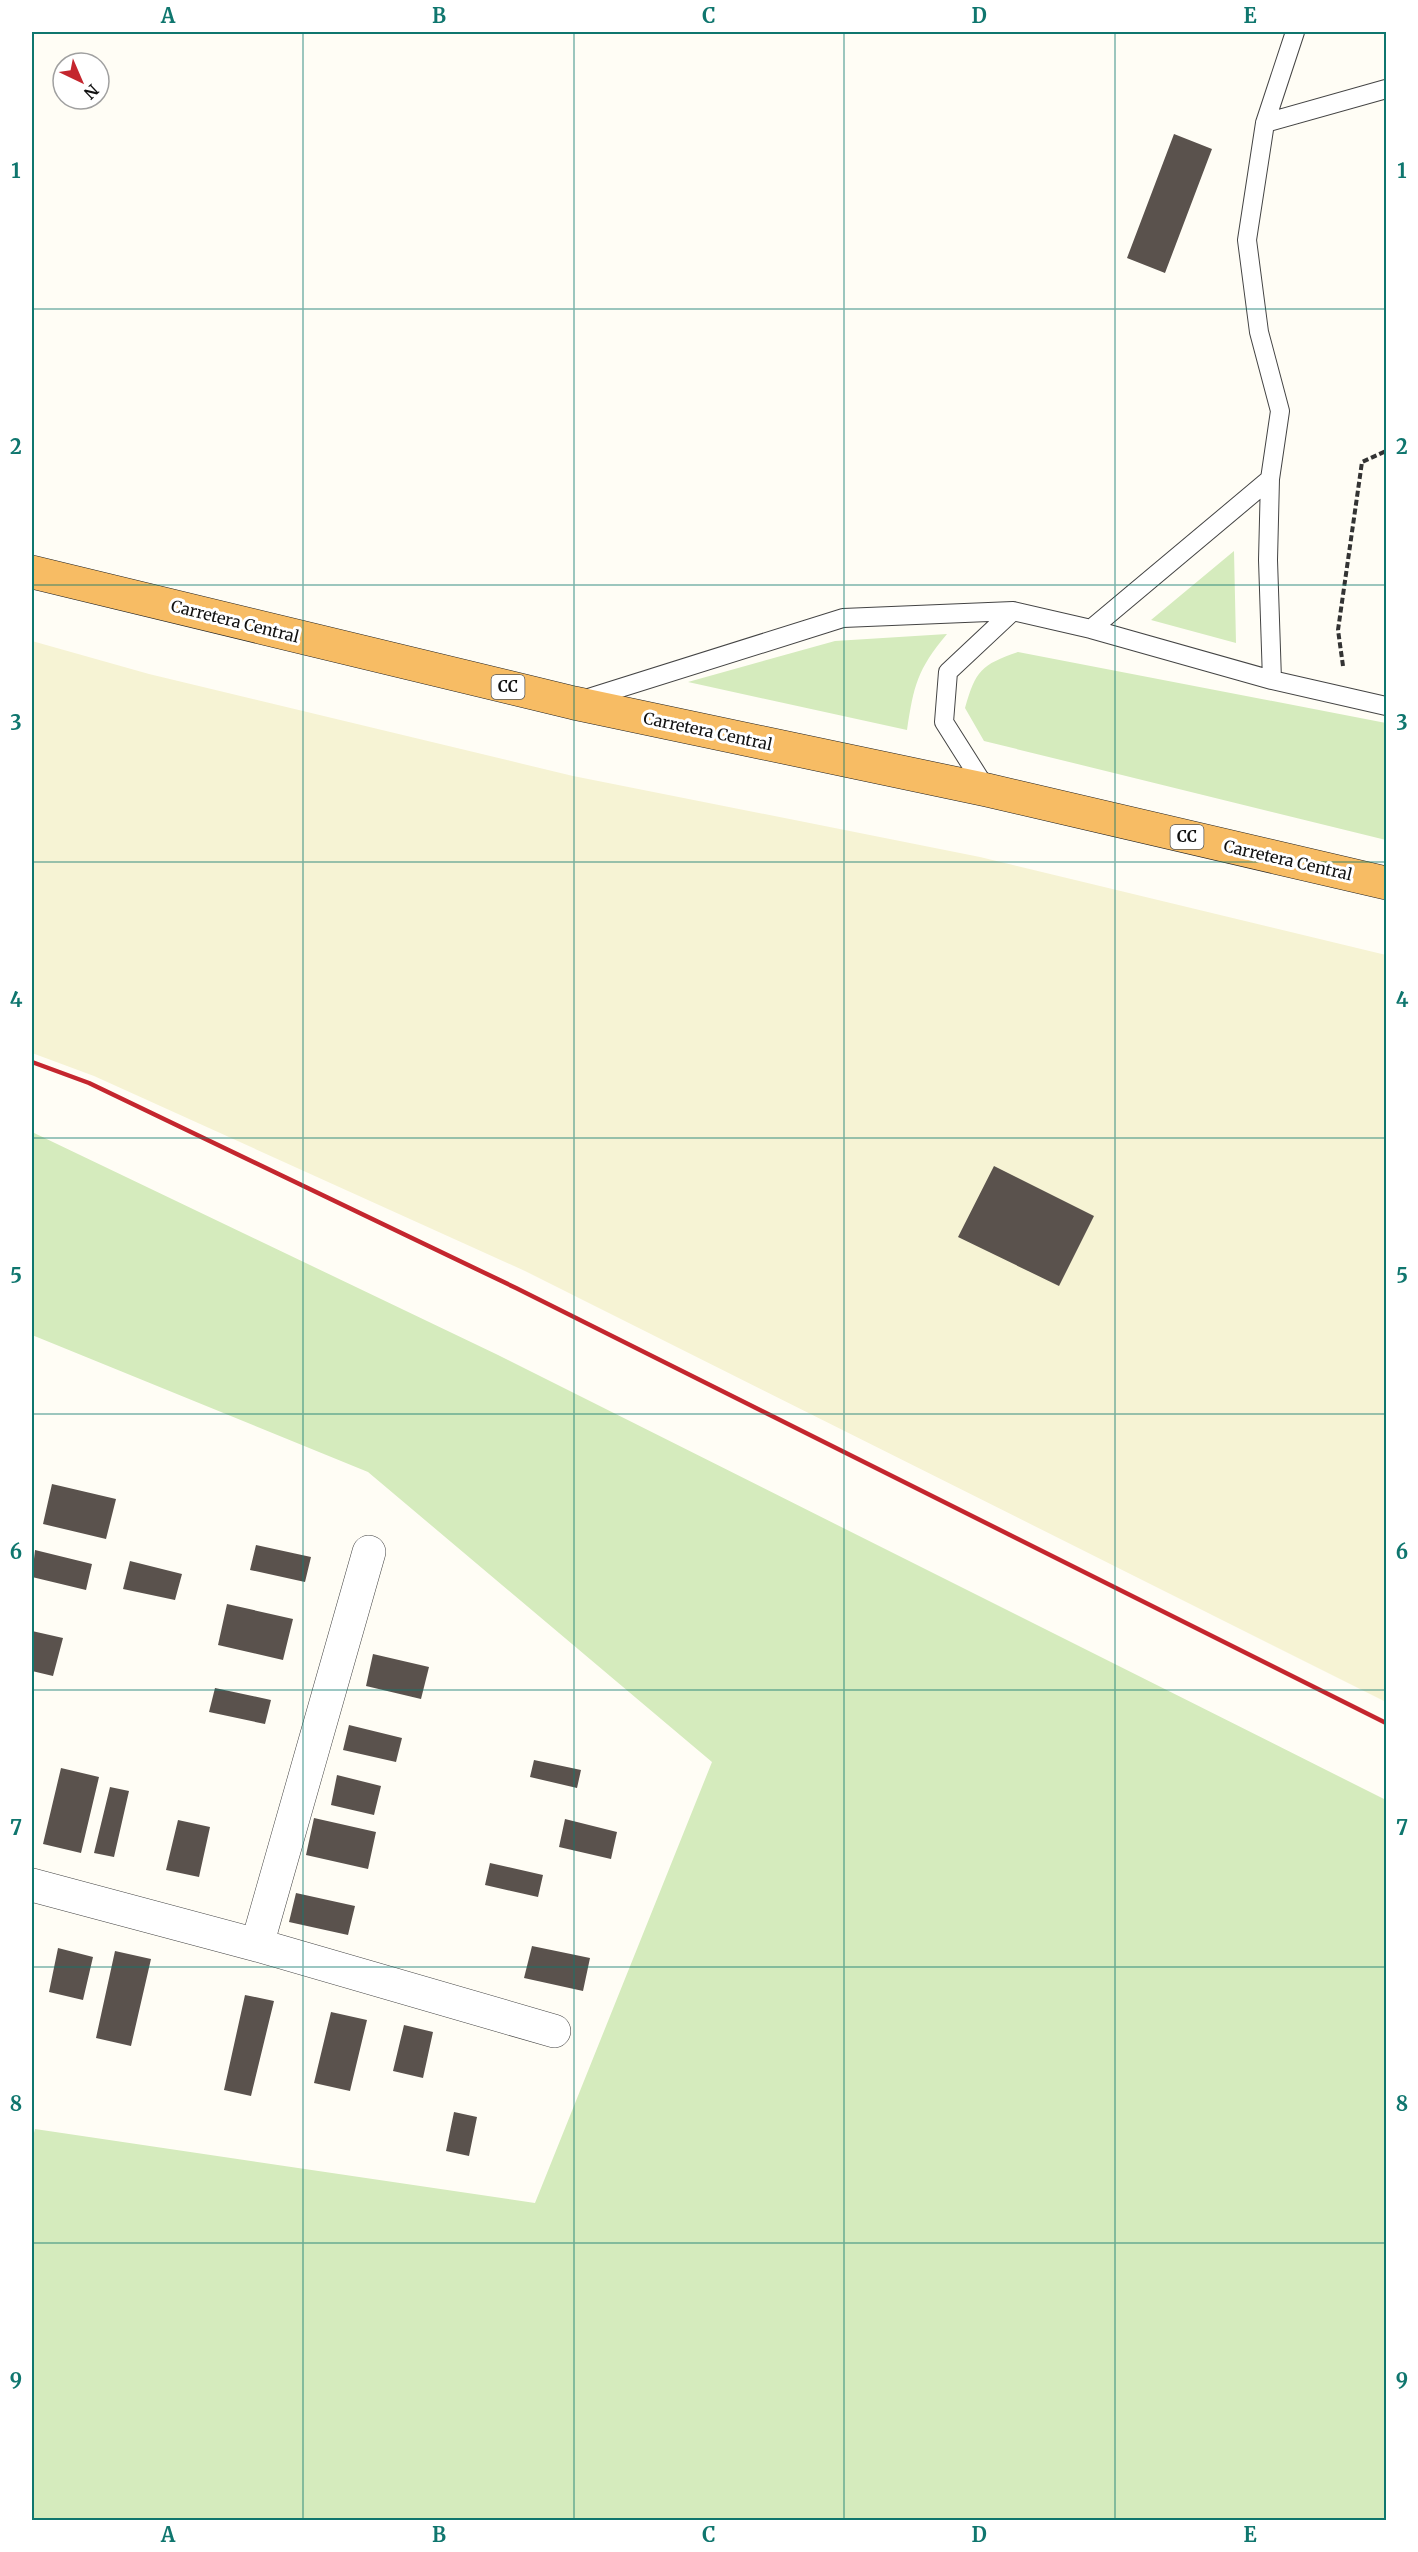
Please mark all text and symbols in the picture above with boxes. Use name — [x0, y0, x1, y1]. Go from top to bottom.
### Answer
text: A — [160, 3, 176, 28]
text: B — [432, 3, 446, 28]
text: C — [702, 3, 716, 28]
text: D — [971, 3, 987, 28]
text: E — [1243, 3, 1257, 28]
north arrow — [51, 51, 111, 111]
text: N — [80, 80, 103, 104]
text: 1 — [11, 158, 21, 183]
text: 1 — [1397, 158, 1407, 183]
text: 2 — [10, 434, 22, 459]
text: 2 — [1396, 434, 1408, 459]
street label: Carretera Central — [169, 595, 301, 647]
road number: CC — [492, 675, 524, 699]
street label: Carretera Central — [642, 708, 774, 754]
text: 3 — [10, 710, 22, 735]
text: 3 — [1396, 710, 1408, 735]
road number: CC — [1170, 825, 1204, 849]
street label: Carretera Central — [1222, 835, 1354, 885]
text: 4 — [10, 987, 23, 1012]
text: 4 — [1396, 987, 1409, 1012]
text: 5 — [10, 1263, 22, 1288]
text: 5 — [1396, 1263, 1408, 1288]
text: 6 — [10, 1539, 22, 1564]
text: 6 — [1396, 1539, 1408, 1564]
text: 7 — [10, 1815, 22, 1840]
text: 7 — [1396, 1815, 1408, 1840]
text: 8 — [10, 2091, 22, 2116]
text: 8 — [1396, 2091, 1408, 2116]
text: 9 — [10, 2368, 22, 2393]
text: 9 — [1396, 2368, 1408, 2393]
text: A — [160, 2522, 176, 2547]
text: B — [432, 2522, 446, 2547]
text: C — [702, 2522, 716, 2547]
text: D — [971, 2522, 987, 2547]
text: E — [1243, 2522, 1257, 2547]

